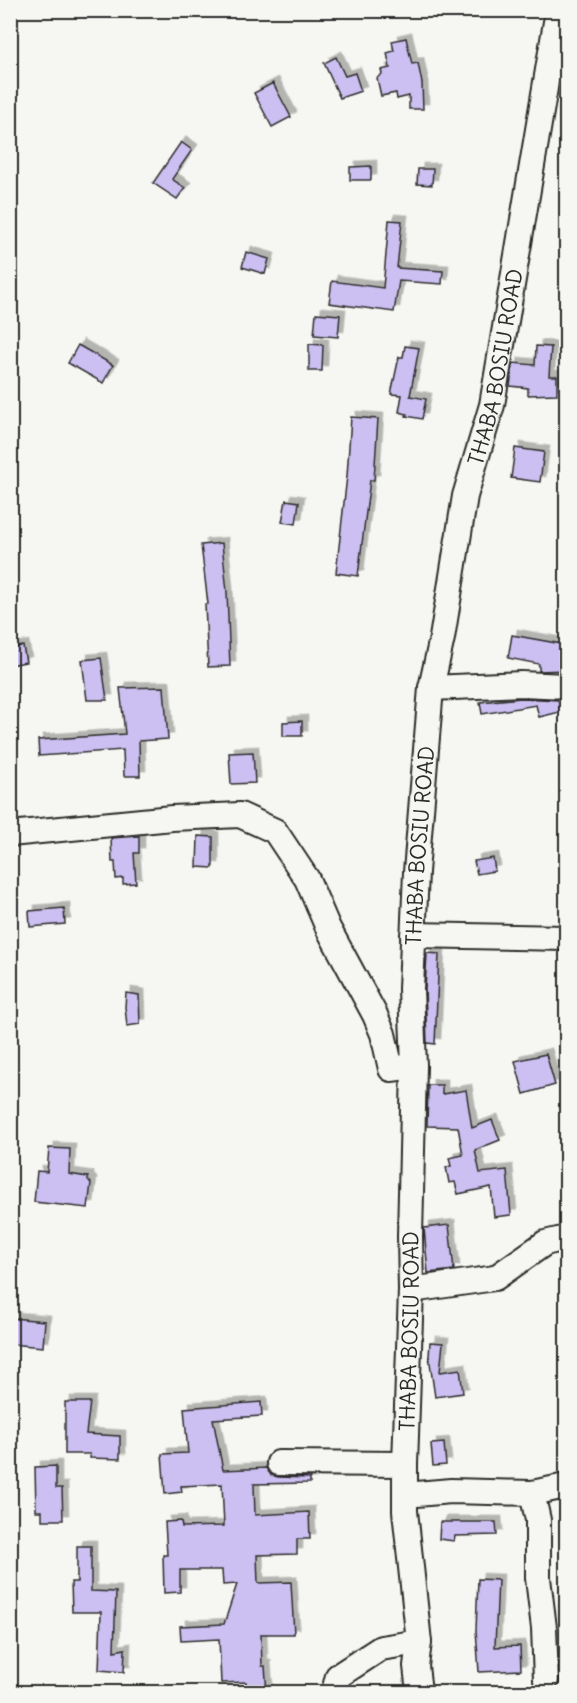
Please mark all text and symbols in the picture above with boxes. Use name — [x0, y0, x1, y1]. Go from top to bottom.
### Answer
street label: THABA BOSIU ROAD — [461, 267, 528, 468]
street label: THABA BOSIU ROAD — [399, 745, 440, 946]
street label: THABA BOSIU ROAD — [393, 1231, 425, 1432]

